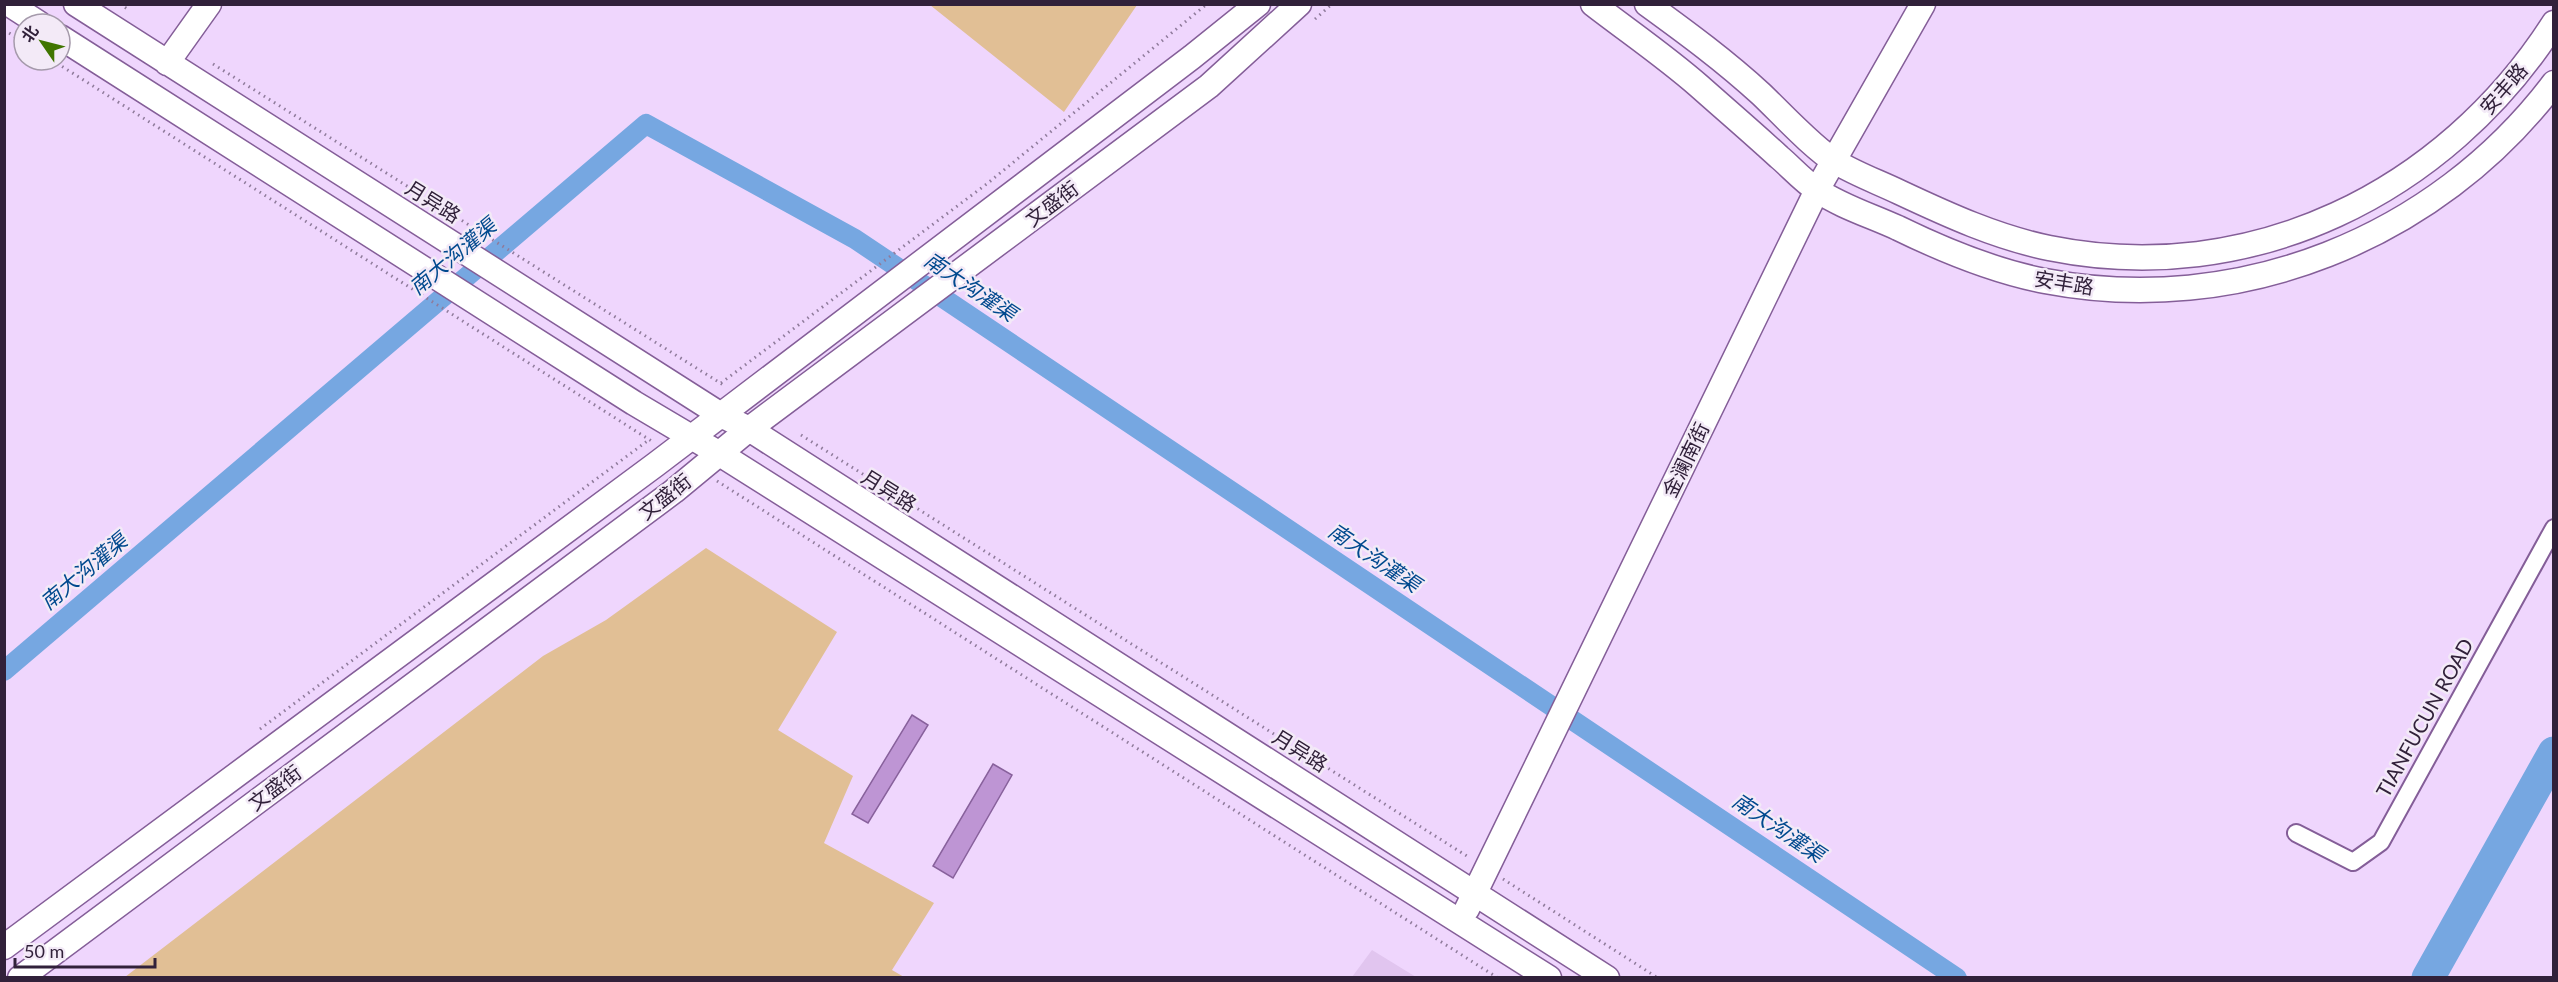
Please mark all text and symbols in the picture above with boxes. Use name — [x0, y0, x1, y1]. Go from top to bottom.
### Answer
north arrow — [12, 12, 72, 72]
text: 北 — [17, 21, 42, 45]
street label: 安丰路 — [2475, 58, 2532, 119]
street label: 月异路 — [402, 175, 465, 227]
street label: 文盛街 — [1020, 176, 1083, 231]
water label: 南大沟灌渠 — [404, 211, 503, 299]
water label: 南大沟灌渠 — [920, 246, 1024, 327]
street label: 安丰路 — [2033, 265, 2096, 299]
street label: 金澜南街 — [1657, 418, 1713, 501]
street label: 月异路 — [858, 464, 921, 516]
street label: 文盛街 — [633, 468, 695, 524]
water label: 南大沟灌渠 — [1324, 517, 1428, 598]
water label: 南大沟灌渠 — [35, 526, 134, 614]
street label: TIANFUCUN ROAD — [2371, 634, 2478, 801]
street label: 月异路 — [1269, 724, 1332, 776]
street label: 文盛街 — [243, 760, 306, 815]
water label: 南大沟灌渠 — [1728, 787, 1832, 868]
scale bar — [15, 931, 154, 969]
text: 50 m — [24, 940, 64, 962]

